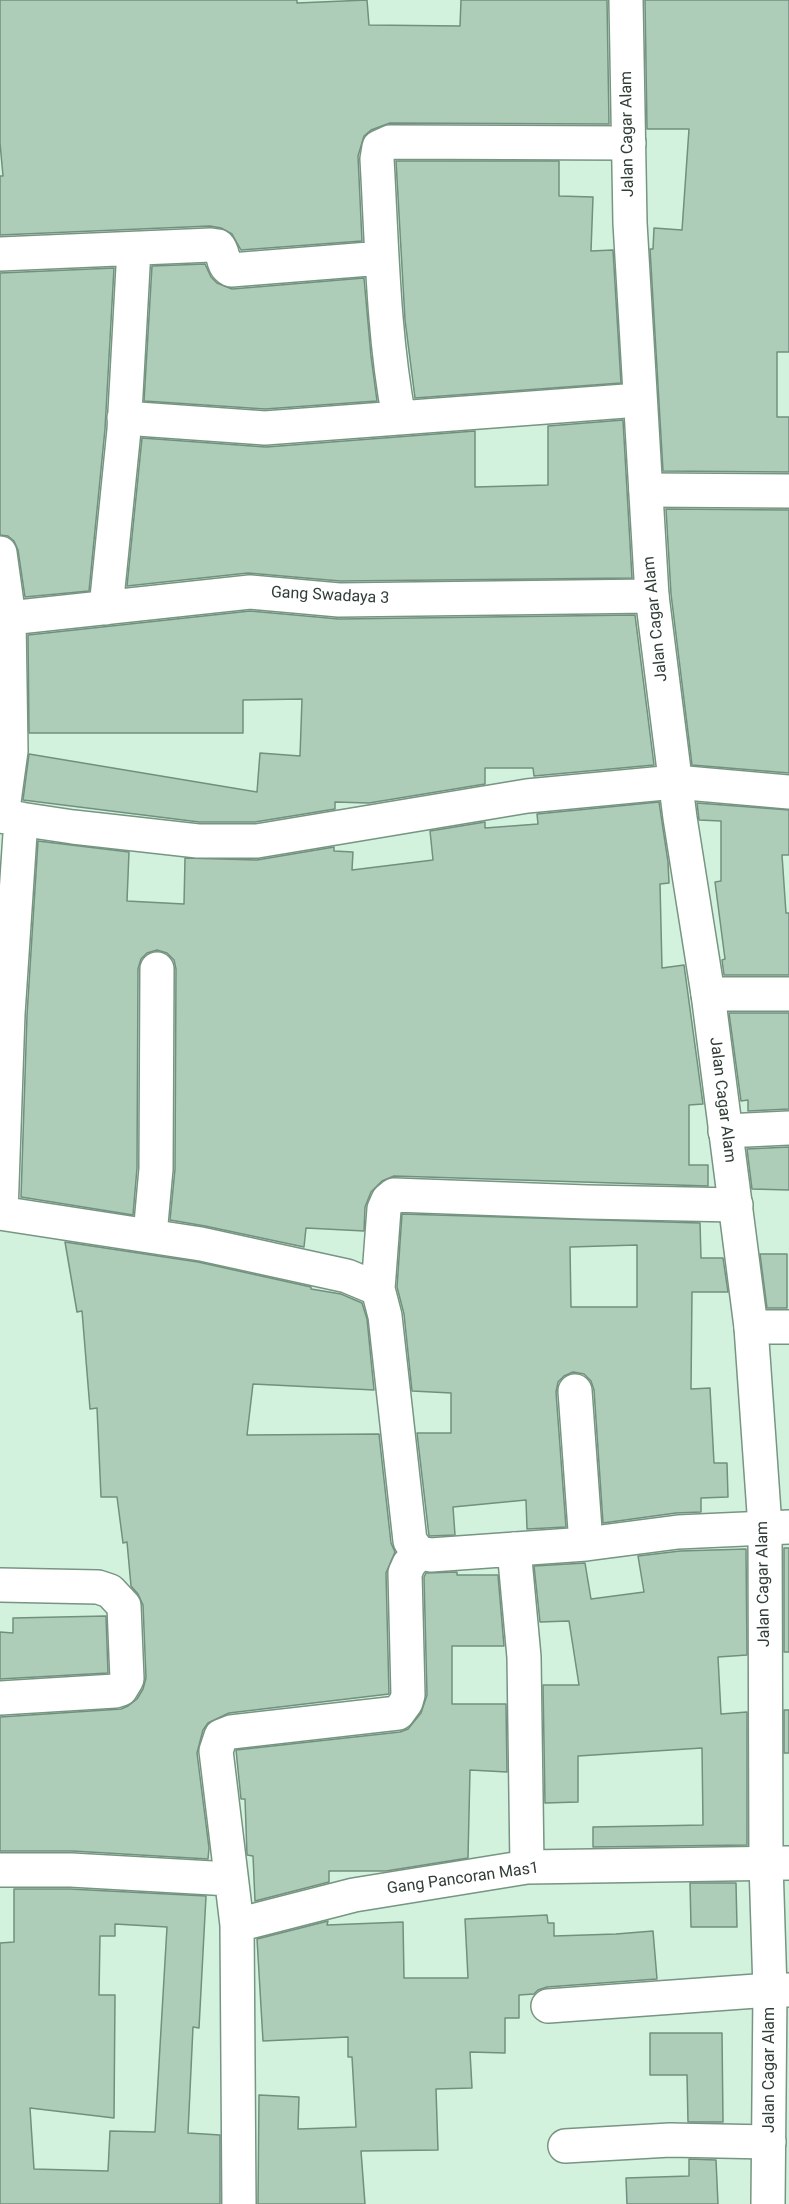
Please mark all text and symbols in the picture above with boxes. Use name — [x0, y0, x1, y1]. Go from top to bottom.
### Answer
street label: Jalan Cagar Alam — [617, 71, 639, 197]
street label: Jalan Cagar Alam — [640, 555, 672, 683]
street label: Gang Swadaya 3 — [270, 583, 390, 609]
street label: Jalan Cagar Alam — [705, 1036, 739, 1164]
street label: Jalan Cagar Alam — [753, 1521, 775, 1647]
street label: Gang Pancoran Mas1 — [386, 1859, 540, 1899]
street label: Jalan Cagar Alam — [760, 2007, 780, 2133]

